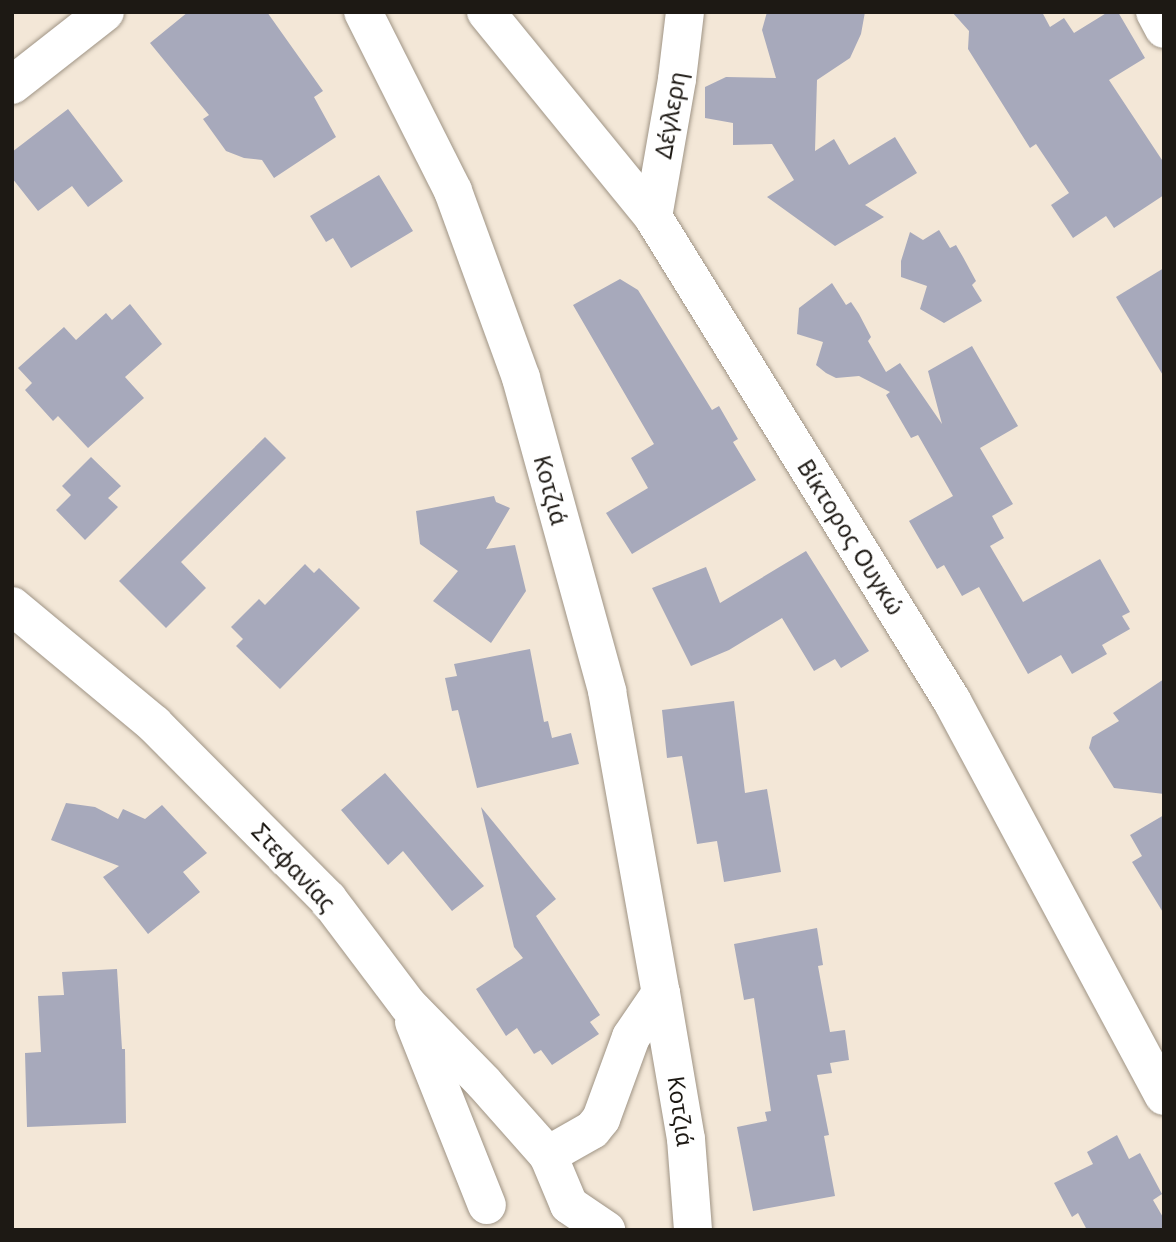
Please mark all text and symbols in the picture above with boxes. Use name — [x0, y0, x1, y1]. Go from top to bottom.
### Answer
street label: Δέγλερη — [649, 69, 691, 161]
street label: Κοτζιά — [529, 452, 573, 528]
street label: Βίκτορος Ουγκώ — [792, 454, 910, 620]
street label: Στεφανίας — [246, 817, 342, 917]
street label: Κοτζιά — [662, 1074, 700, 1148]

